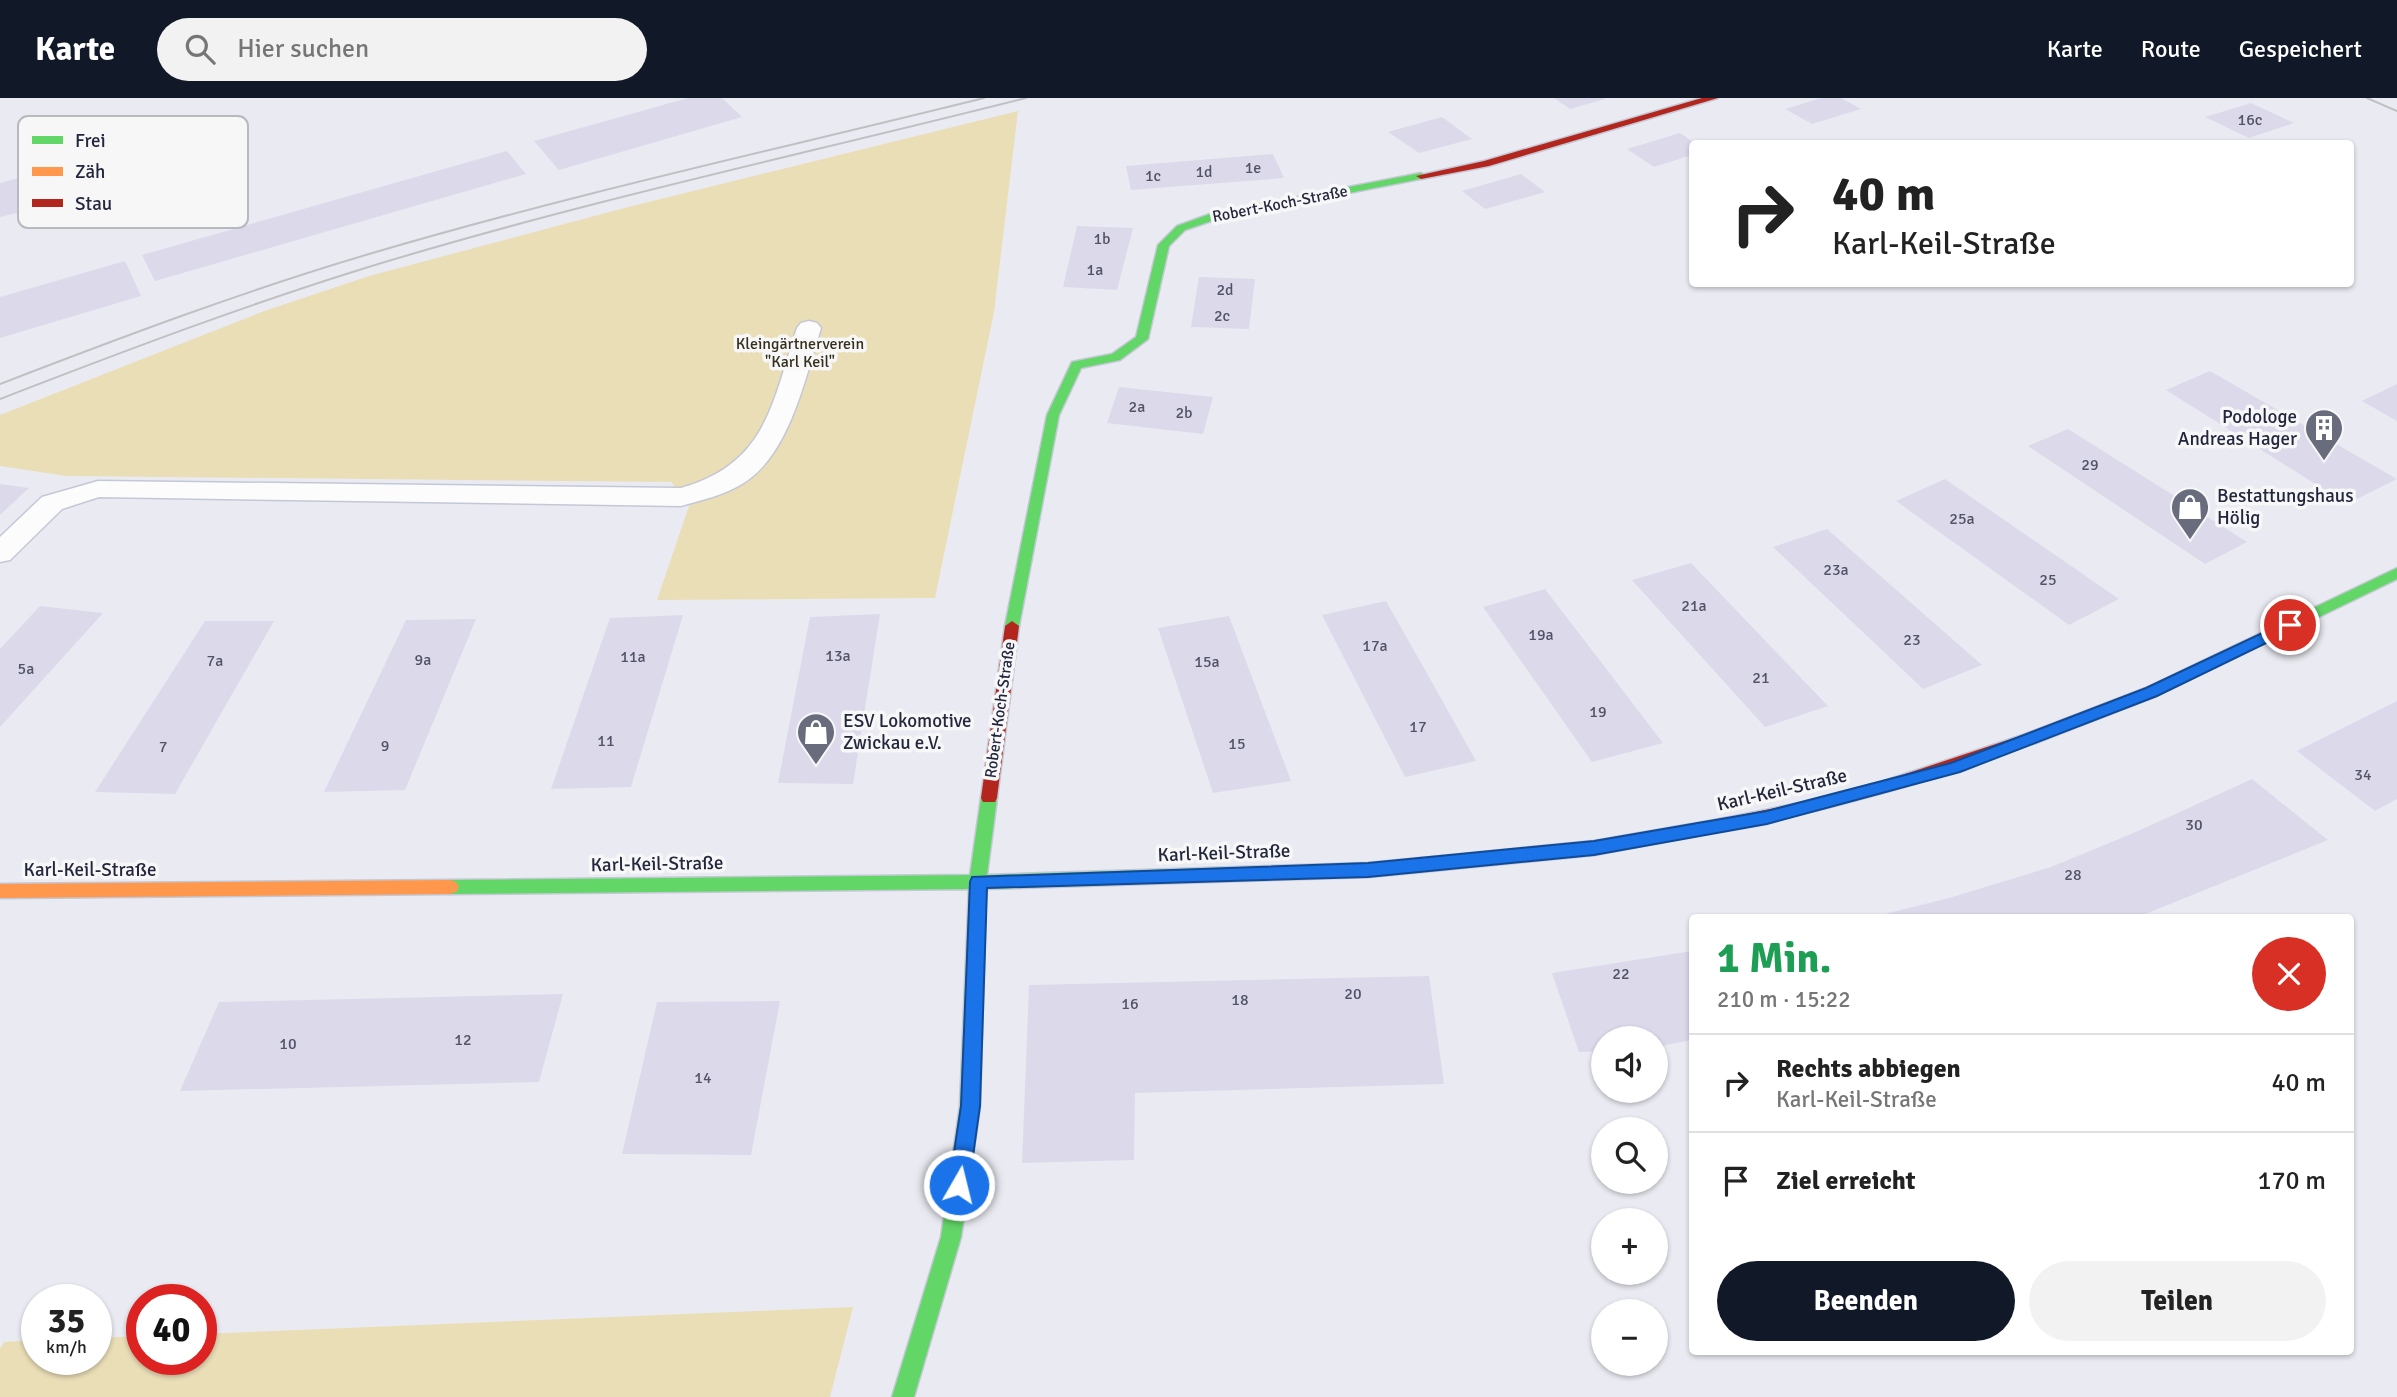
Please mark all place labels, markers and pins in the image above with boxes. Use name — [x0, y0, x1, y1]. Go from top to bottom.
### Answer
place label: Podologe Andreas Hager — [2178, 405, 2297, 451]
building icon: Podologe Andreas Hager — [2303, 407, 2345, 462]
place label: Bestattungshaus Hölig — [2217, 484, 2353, 530]
shop icon: Bestattungshaus Hölig — [2169, 486, 2211, 541]
pin — [2260, 595, 2320, 655]
place label: ESV Lokomotive Zwickau e.V. — [843, 709, 972, 755]
shop icon: ESV Lokomotive Zwickau e.V. — [795, 711, 837, 766]

